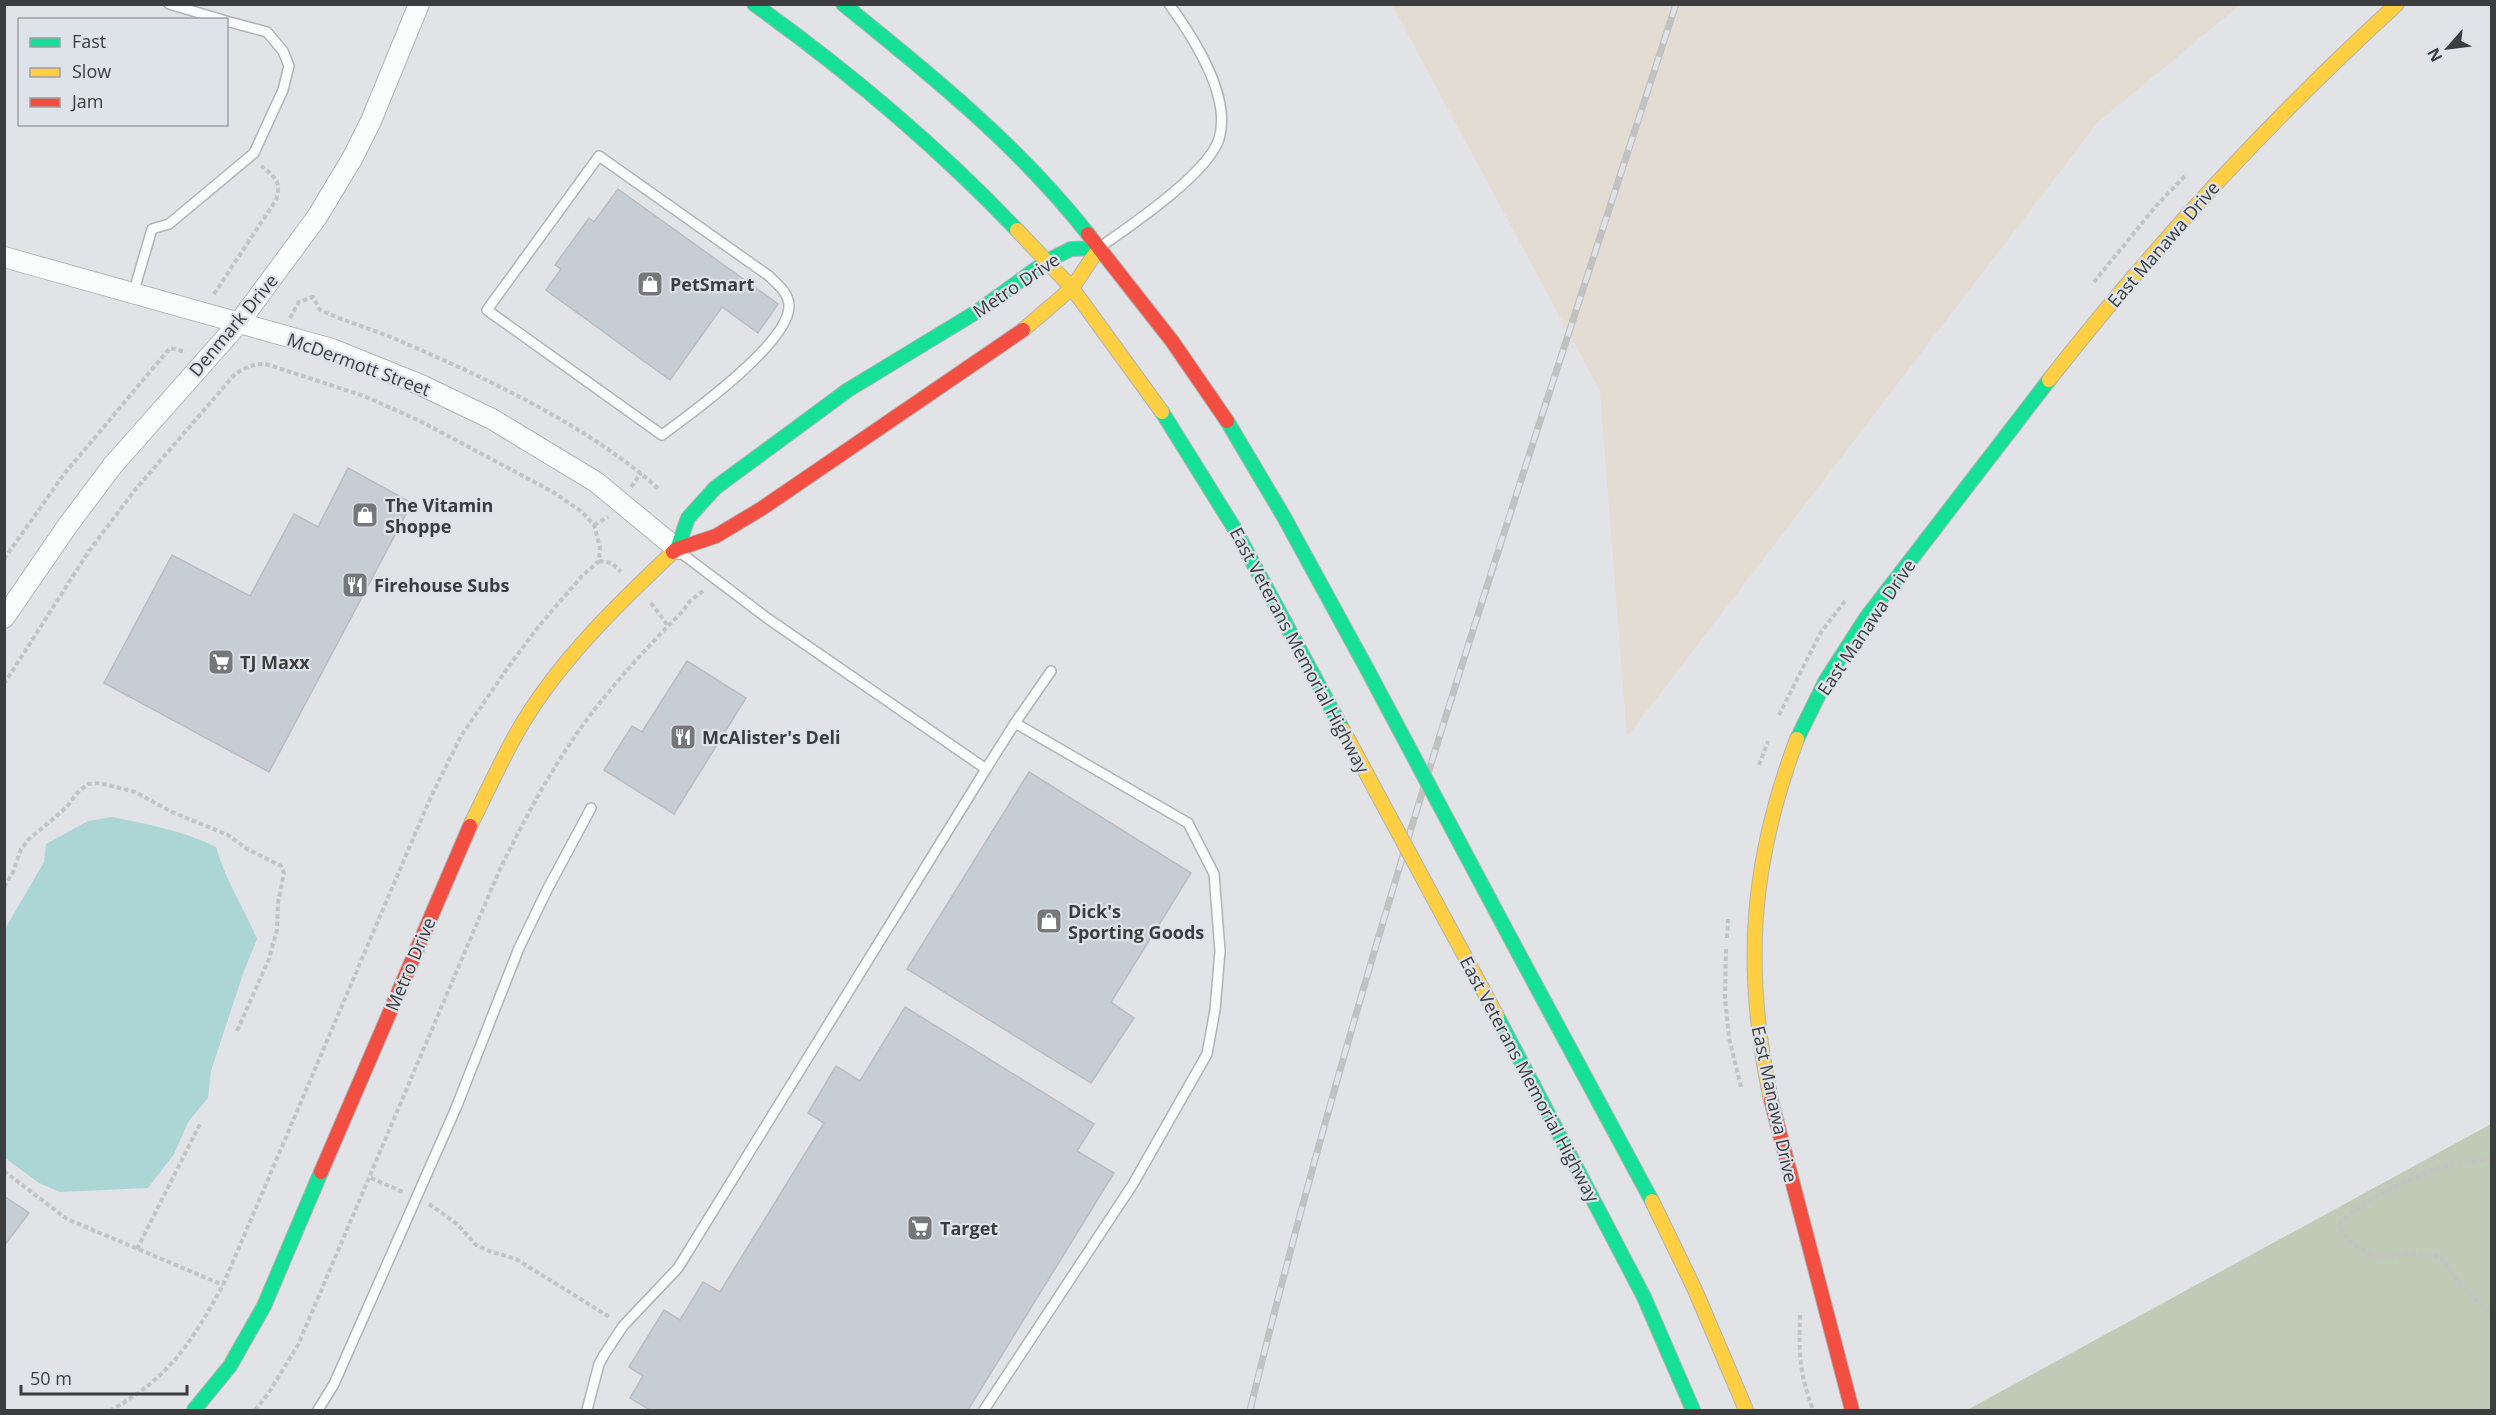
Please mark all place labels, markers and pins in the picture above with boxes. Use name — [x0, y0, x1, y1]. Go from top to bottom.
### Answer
shop icon: PetSmart — [635, 269, 665, 299]
place label: PetSmart — [670, 272, 754, 296]
place label: The Vitamin Shoppe — [385, 493, 493, 538]
shop icon: The Vitamin Shoppe — [350, 500, 380, 530]
restaurant icon: Firehouse Subs — [340, 570, 370, 600]
place label: Firehouse Subs — [374, 573, 509, 597]
supermarket icon: TJ Maxx — [206, 647, 236, 677]
place label: TJ Maxx — [240, 650, 310, 674]
restaurant icon: McAlister's Deli — [668, 722, 698, 752]
place label: McAlister's Deli — [702, 725, 841, 749]
place label: Dick's Sporting Goods — [1068, 899, 1204, 944]
shop icon: Dick's Sporting Goods — [1034, 906, 1064, 936]
supermarket icon: Target — [905, 1213, 935, 1243]
place label: Target — [940, 1216, 998, 1240]

